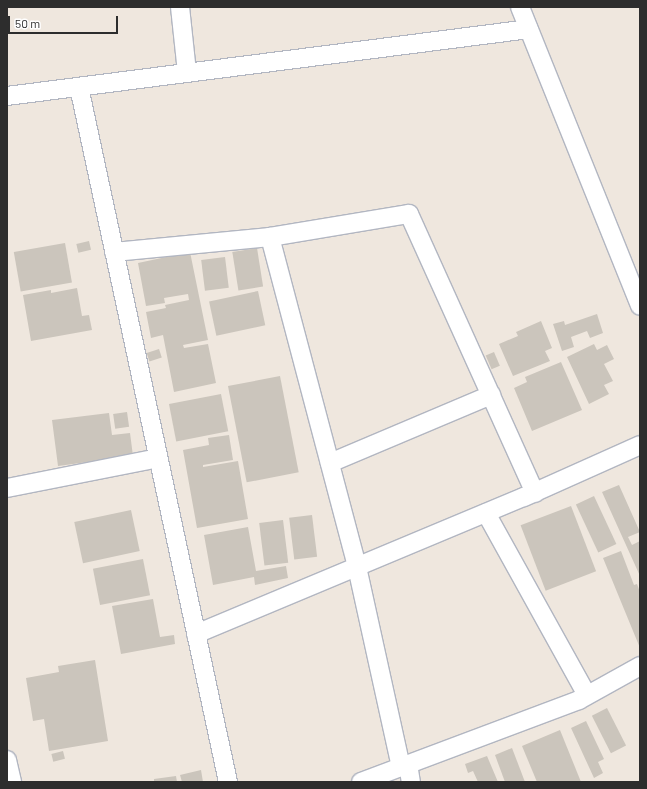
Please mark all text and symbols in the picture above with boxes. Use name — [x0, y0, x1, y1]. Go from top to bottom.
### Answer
scale bar — [10, 8, 120, 34]
text: 50 m — [15, 16, 40, 30]

